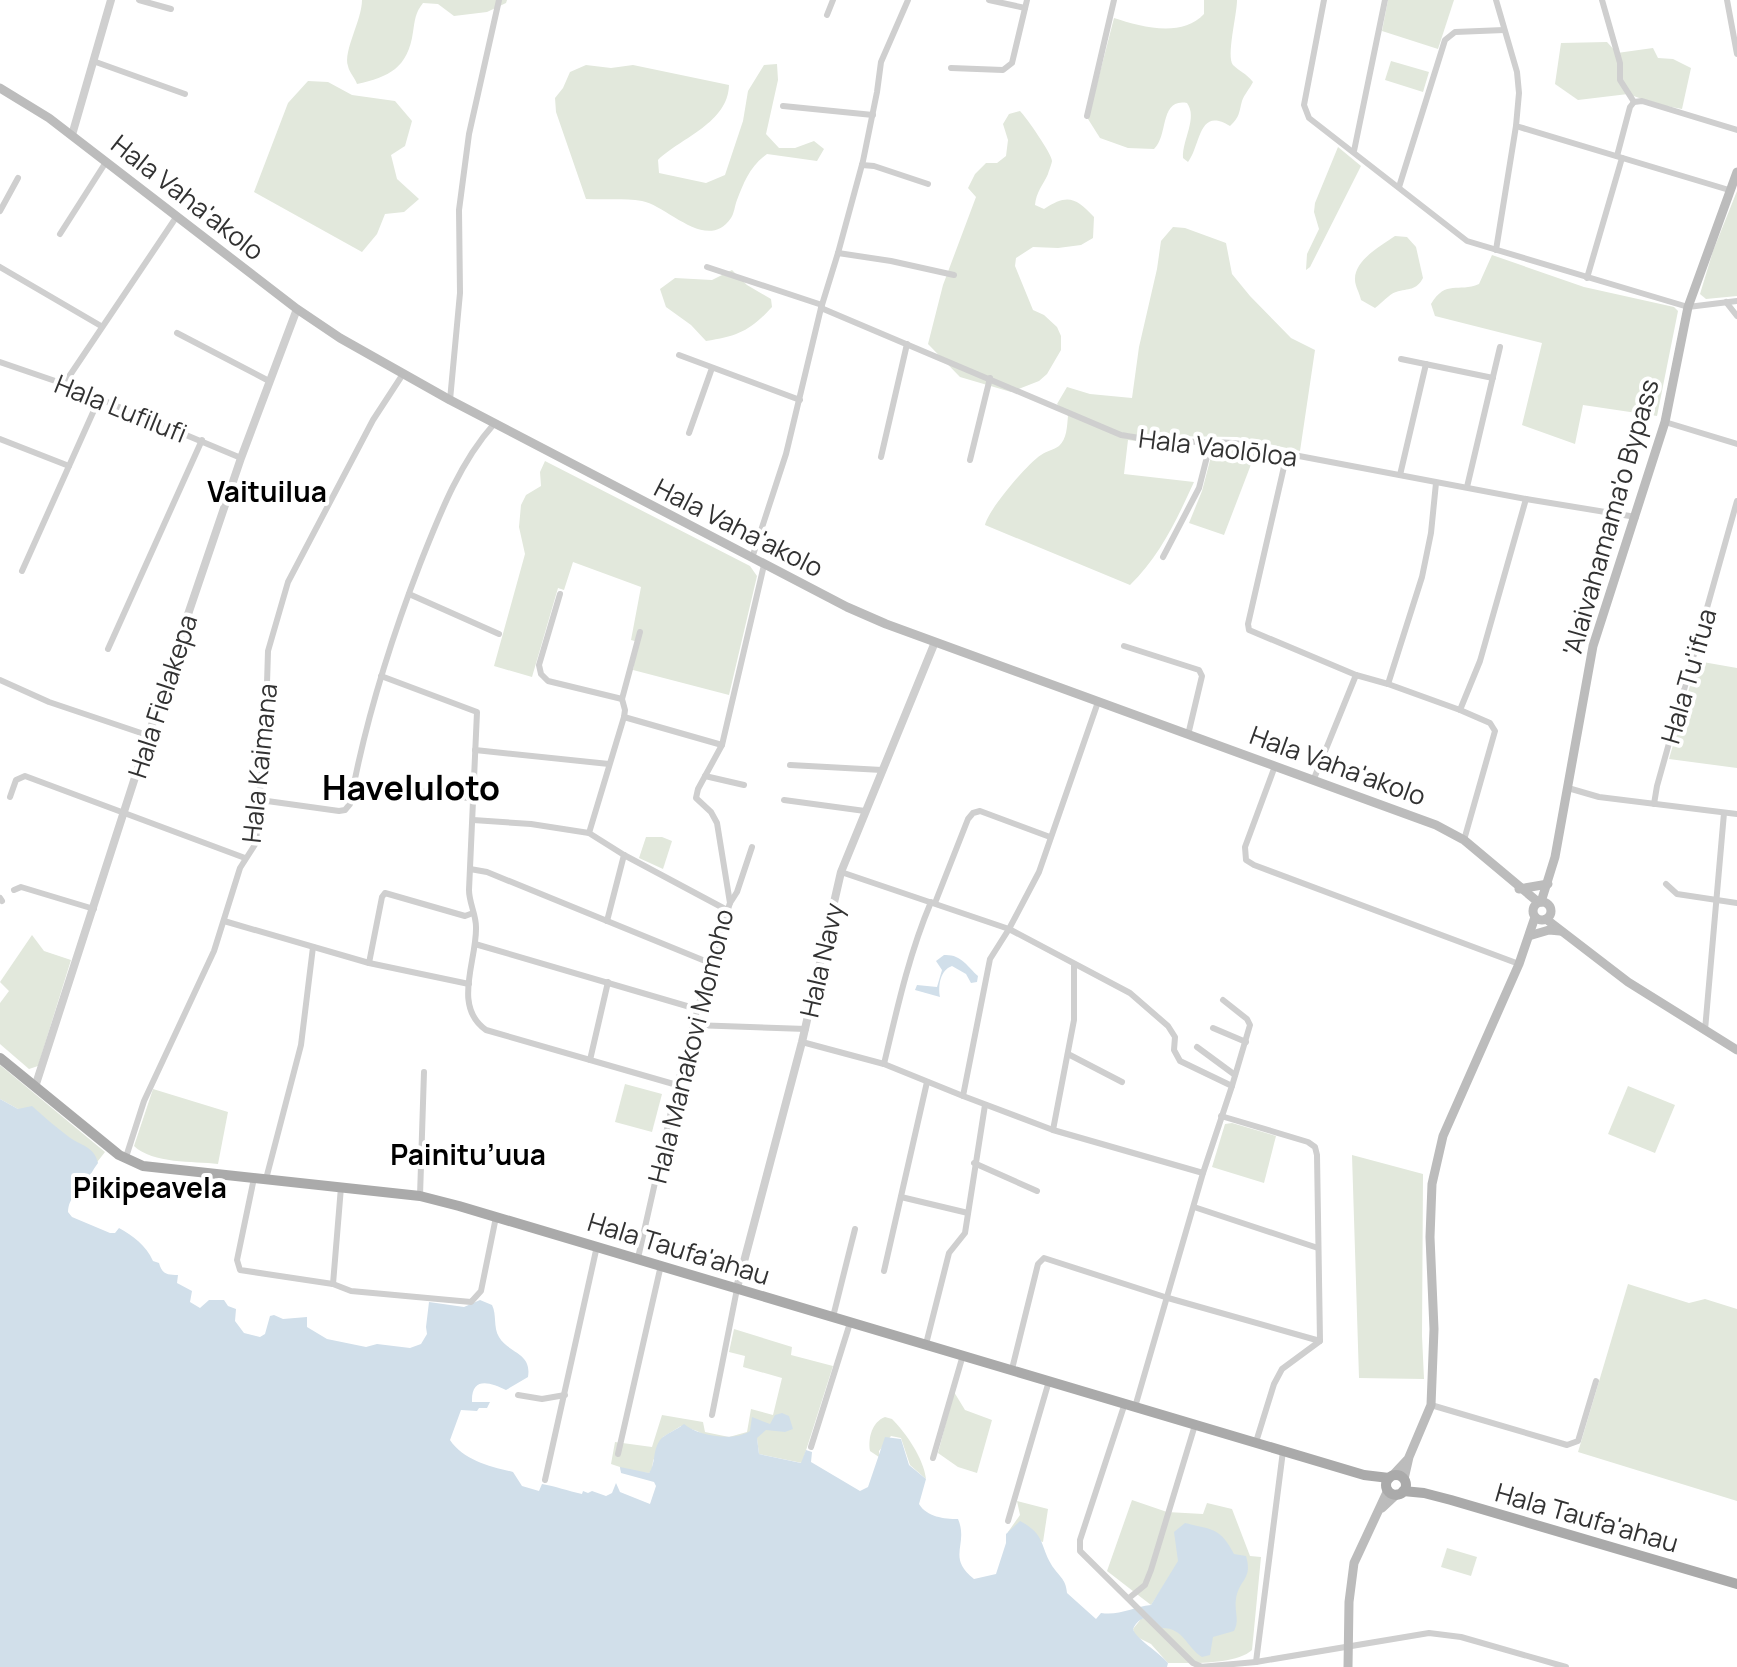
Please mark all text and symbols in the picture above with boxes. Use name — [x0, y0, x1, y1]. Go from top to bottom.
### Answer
street label: Hala Vaha'akolo — [104, 126, 272, 268]
street label: Hala Lufilufi — [50, 365, 192, 451]
street label: 'Alaivahamama'o Bypass — [1553, 375, 1667, 659]
street label: Hala Vaolōloa — [1137, 419, 1299, 475]
street label: Hala Vaha'akolo — [648, 469, 830, 585]
district label: Vaituilua — [207, 472, 327, 510]
street label: Hala Tu'ifua — [1652, 604, 1724, 748]
street label: Hala Fielakepa — [119, 610, 205, 782]
street label: Hala Kaimana — [233, 681, 285, 845]
street label: Hala Vaha'akolo — [1245, 716, 1431, 814]
district label: Haveluloto — [322, 764, 500, 810]
street label: Hala Navy — [790, 899, 852, 1021]
street label: Hala Manakovi Momoho — [638, 905, 742, 1187]
district label: Painitu’uua — [390, 1135, 546, 1173]
district label: Pikipeavela — [73, 1168, 227, 1206]
street label: Hala Taufa'ahau — [583, 1203, 775, 1293]
street label: Hala Taufa'ahau — [1491, 1474, 1683, 1560]

